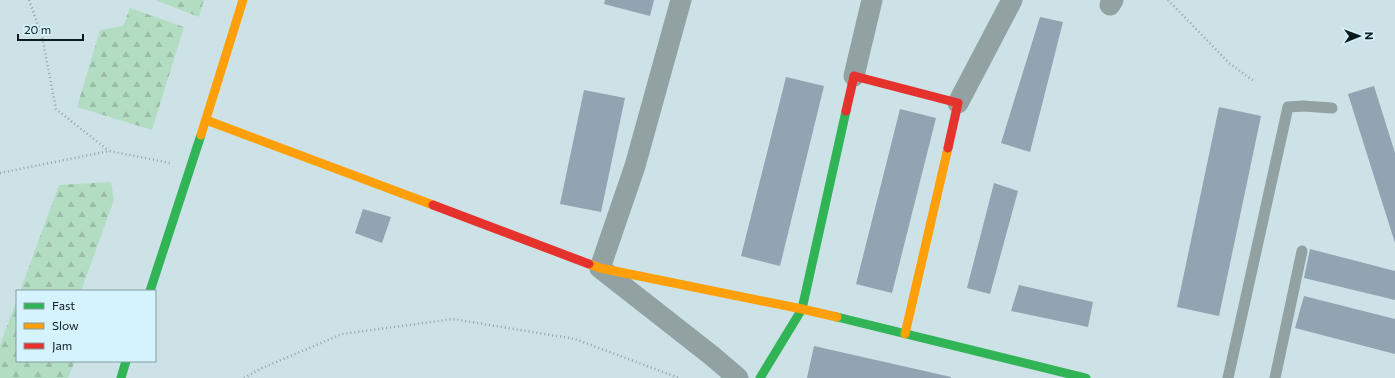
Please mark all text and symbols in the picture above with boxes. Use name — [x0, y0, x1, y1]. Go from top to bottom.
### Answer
scale bar — [18, 16, 83, 42]
north arrow — [1339, 16, 1379, 56]
text: 20 m — [24, 22, 51, 36]
text: N — [1363, 32, 1376, 40]
legend — [16, 290, 156, 362]
text: Fast — [52, 298, 75, 312]
text: Slow — [52, 318, 79, 332]
text: Jam — [52, 338, 72, 353]

